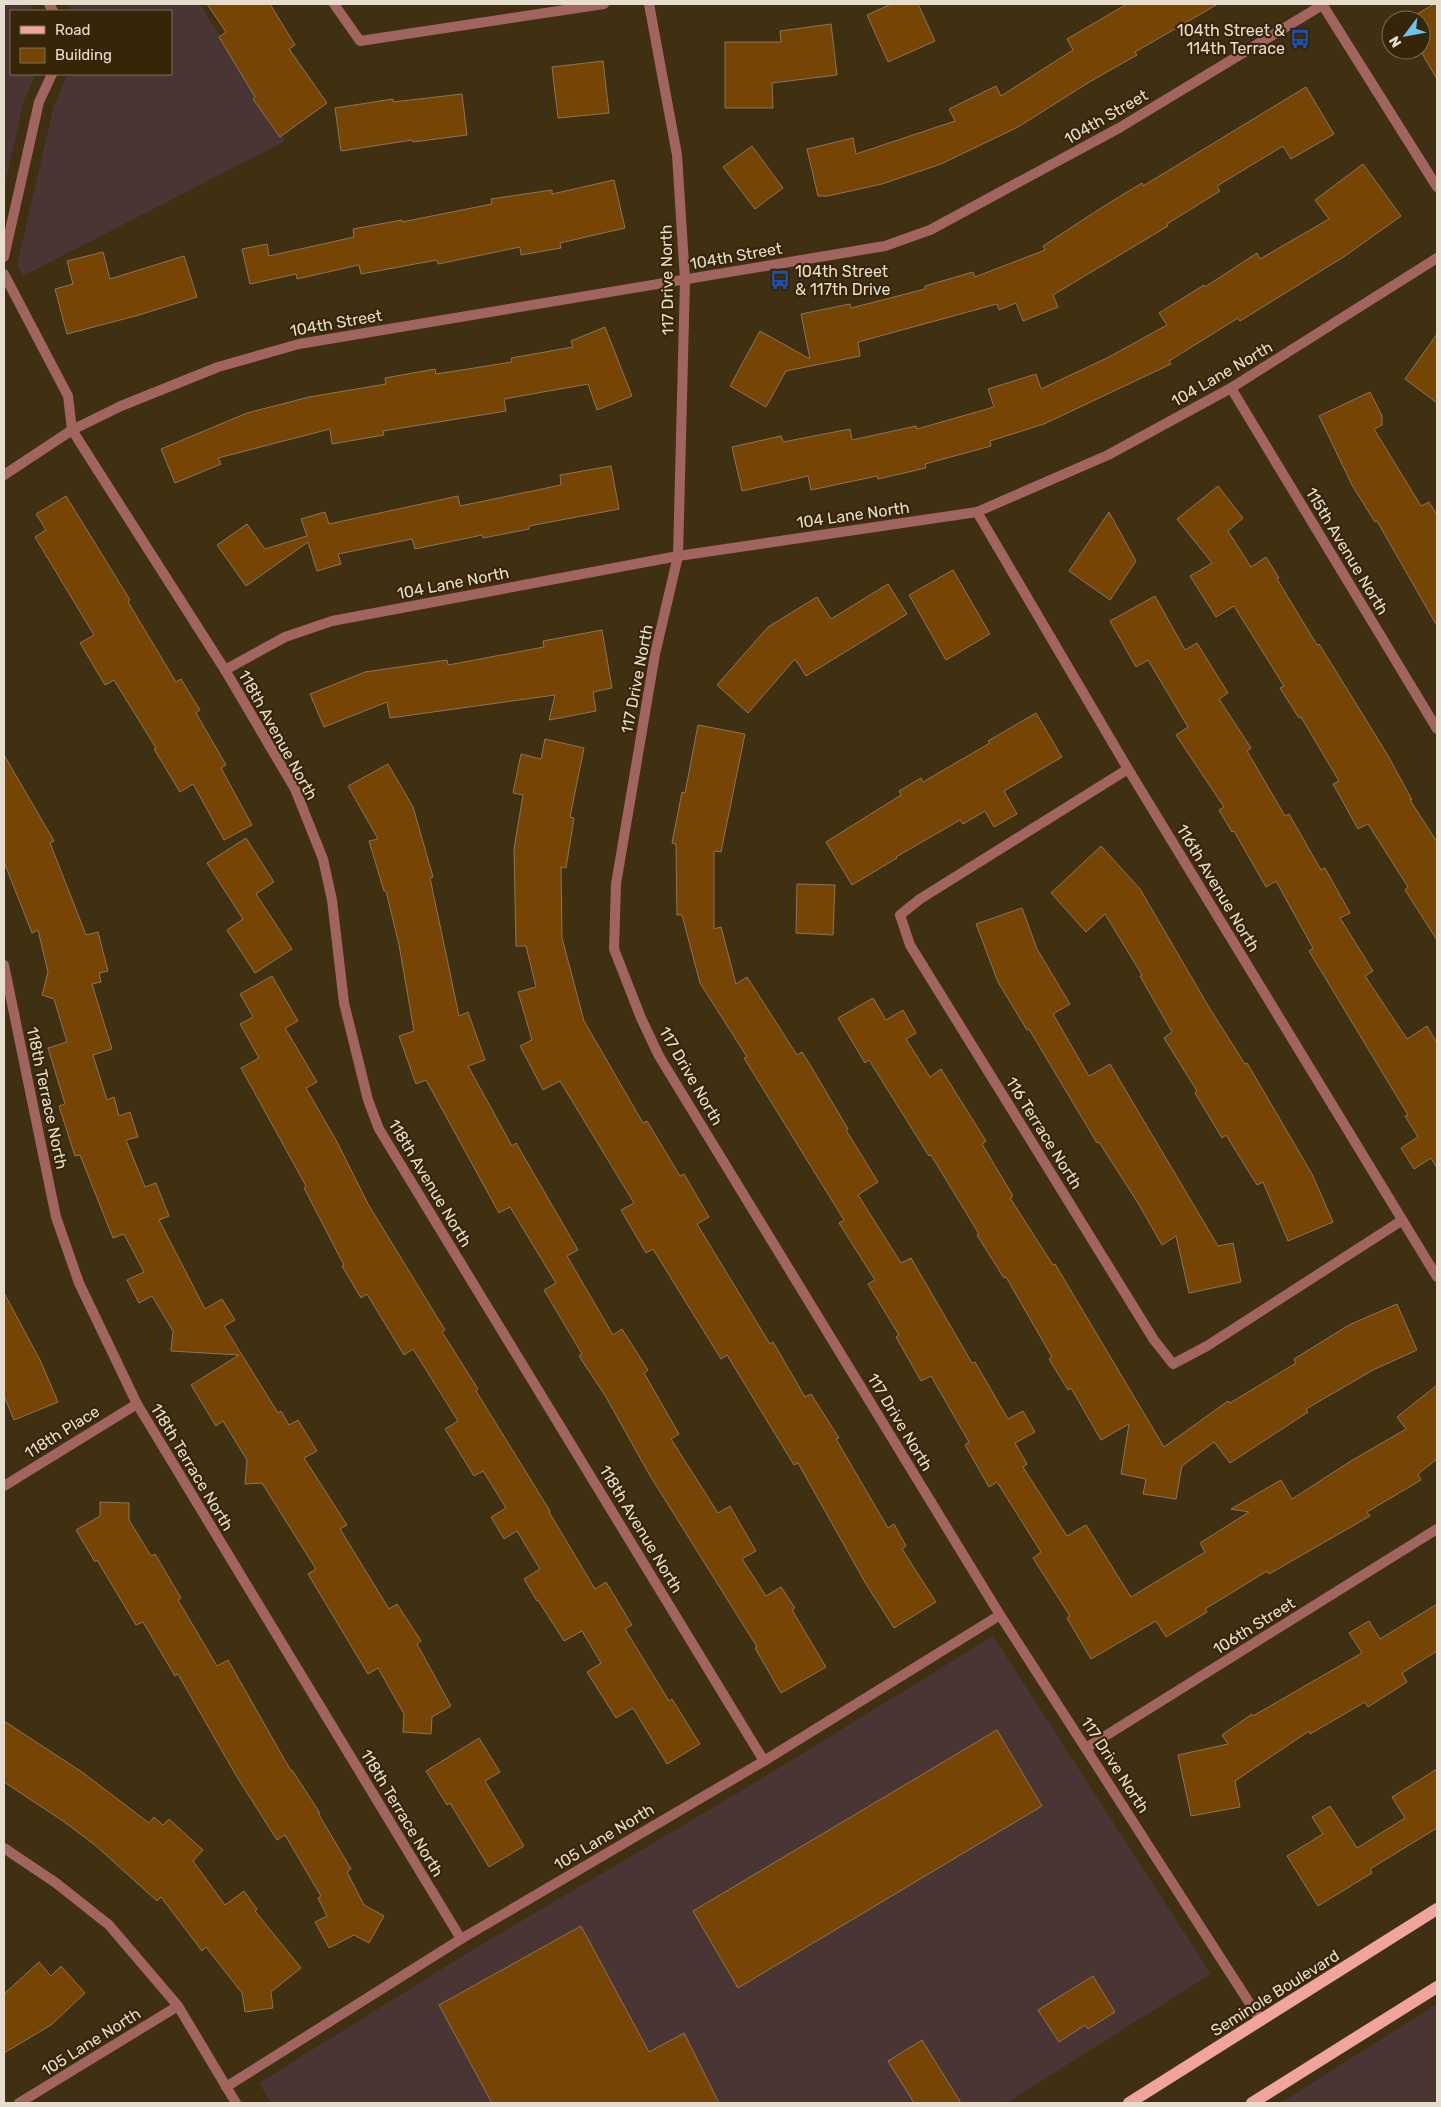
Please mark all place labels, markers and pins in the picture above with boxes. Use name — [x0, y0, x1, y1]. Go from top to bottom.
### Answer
place label: 104th Street & 114th Terrace — [1177, 21, 1285, 58]
bus stop icon: 104th Street & 114th Terrace — [1289, 28, 1311, 50]
place label: 104th Street & 117th Drive — [795, 262, 890, 299]
bus stop icon: 104th Street & 117th Drive — [769, 269, 791, 291]

